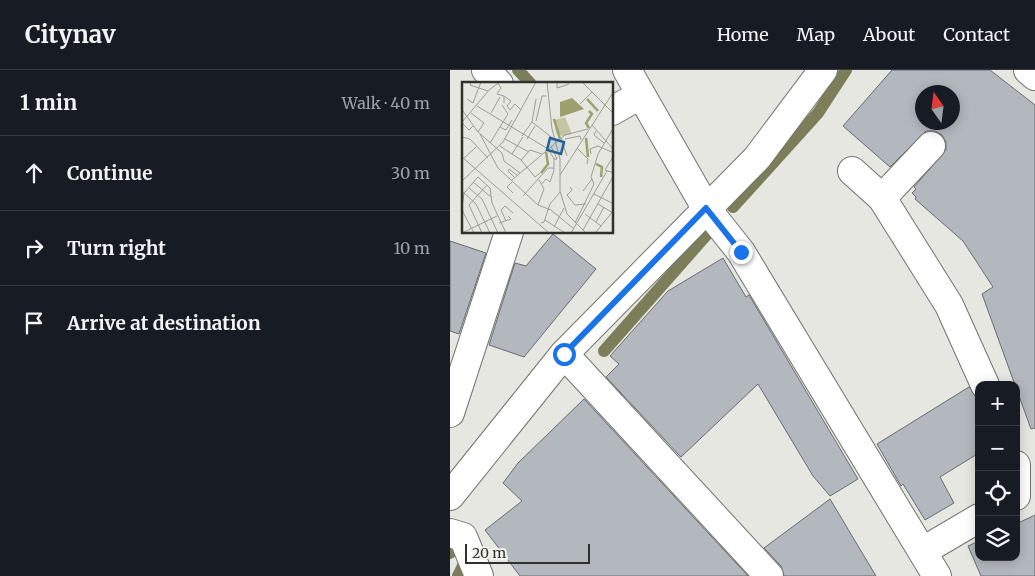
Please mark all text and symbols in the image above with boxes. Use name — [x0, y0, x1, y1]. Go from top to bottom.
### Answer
text: Citynav — [25, 19, 116, 50]
text: Home — [717, 23, 769, 46]
text: Map — [797, 23, 835, 46]
text: About — [863, 23, 915, 46]
text: Contact — [943, 23, 1010, 46]
inset map — [462, 82, 614, 234]
north arrow — [915, 85, 960, 130]
text: 1 min — [20, 89, 77, 116]
text: Walk · 40 m — [342, 93, 430, 113]
icon: ahead — [20, 159, 48, 187]
text: Continue — [67, 161, 153, 185]
text: 30 m — [391, 163, 430, 183]
icon: right — [20, 234, 48, 262]
text: Turn right — [67, 236, 166, 260]
text: 10 m — [393, 238, 430, 258]
route end — [730, 241, 753, 264]
icon: arrive — [20, 309, 48, 337]
text: Arrive at destination — [67, 311, 261, 335]
route start — [553, 343, 576, 366]
map controls — [975, 381, 1020, 561]
button: + — [975, 381, 1020, 426]
button: − — [975, 426, 1020, 471]
button: locate — [975, 471, 1020, 516]
button: layers — [975, 516, 1020, 561]
scale bar — [465, 541, 590, 564]
text: 20 m — [472, 544, 506, 562]

